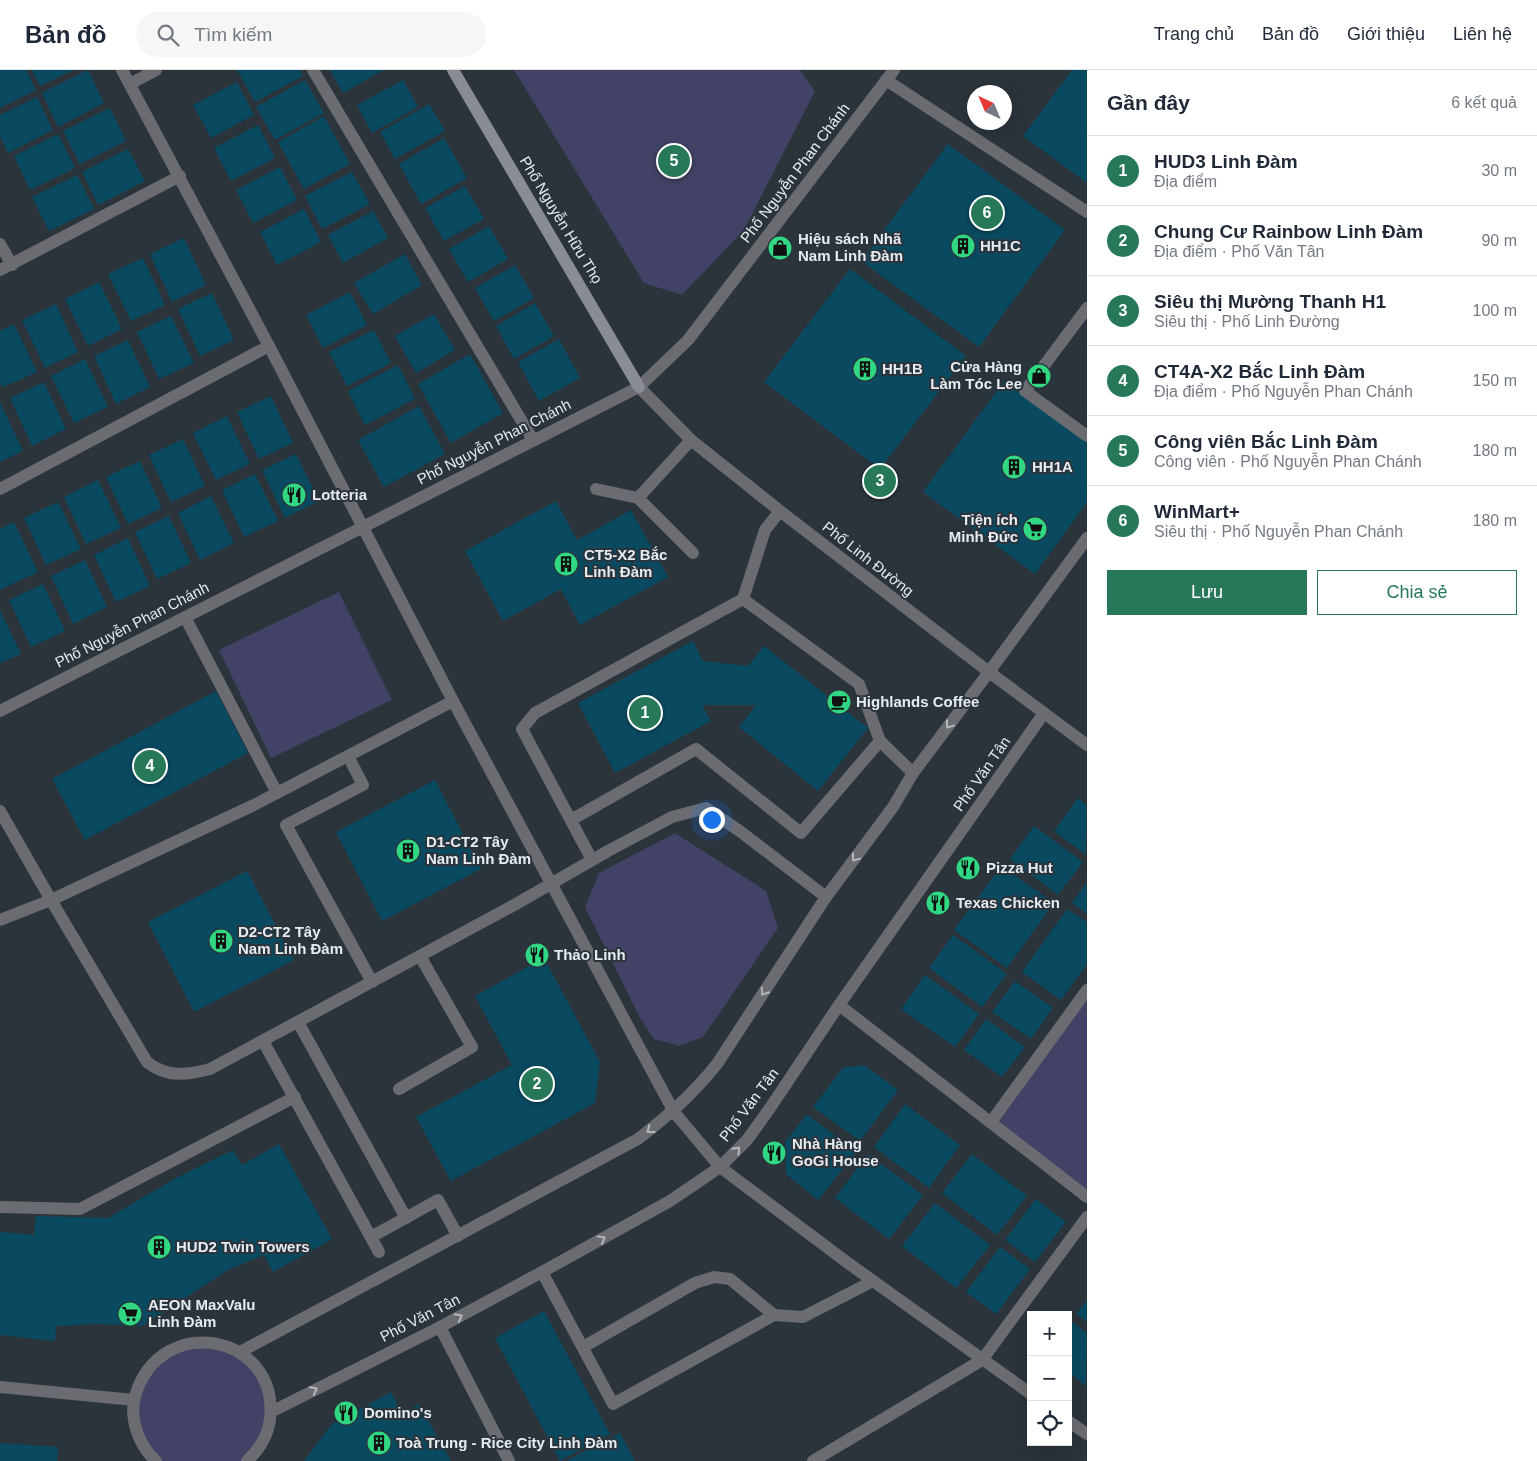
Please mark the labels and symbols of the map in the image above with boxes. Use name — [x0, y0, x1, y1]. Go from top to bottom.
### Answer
north arrow — [967, 85, 1012, 130]
street label: Phố Nguyễn Phan Chánh — [737, 100, 853, 246]
pin: 5 — [658, 142, 690, 180]
street label: Phố Nguyễn Hữu Thọ — [517, 153, 606, 287]
pin: 6 — [971, 194, 1003, 232]
place label: Hiệu sách Nhã Nam Linh Đàm — [798, 230, 903, 264]
building icon: HH1C — [950, 233, 976, 259]
shop icon: Hiệu sách Nhã Nam Linh Đàm — [767, 235, 793, 261]
place label: HH1C — [980, 237, 1021, 254]
building icon: HH1B — [852, 356, 878, 382]
place label: Cửa Hàng Làm Tóc Lee — [930, 358, 1022, 392]
place label: HH1B — [882, 360, 923, 377]
shop icon: Cửa Hàng Làm Tóc Lee — [1026, 363, 1052, 389]
street label: Phố Nguyễn Phan Chánh — [414, 395, 573, 488]
building icon: HH1A — [1001, 454, 1027, 480]
place label: HH1A — [1032, 458, 1073, 475]
pin: 3 — [864, 462, 896, 500]
restaurant icon: Lotteria — [281, 482, 307, 508]
place label: Lotteria — [312, 486, 368, 503]
place label: Tiện ích Minh Đức — [949, 511, 1018, 545]
supermarket icon: Tiện ích Minh Đức — [1022, 516, 1048, 542]
street label: Phố Linh Đường — [819, 518, 917, 599]
place label: CT5-X2 Bắc Linh Đàm — [584, 546, 667, 580]
building icon: CT5-X2 Bắc Linh Đàm — [553, 551, 579, 577]
street label: Phố Nguyễn Phan Chánh — [52, 578, 211, 671]
cafe icon: Highlands Coffee — [826, 689, 852, 715]
place label: Highlands Coffee — [856, 693, 979, 710]
pin: 1 — [629, 694, 661, 732]
one-way arrow — [946, 719, 955, 729]
street label: Phố Văn Tân — [950, 733, 1014, 814]
pin: 4 — [134, 747, 166, 785]
your location — [699, 807, 725, 833]
place label: D1-CT2 Tây Nam Linh Đàm — [426, 833, 531, 867]
building icon: D1-CT2 Tây Nam Linh Đàm — [395, 838, 421, 864]
one-way arrow — [853, 852, 861, 861]
restaurant icon: Pizza Hut — [955, 855, 981, 881]
place label: Pizza Hut — [986, 859, 1053, 876]
restaurant icon: Texas Chicken — [925, 890, 951, 916]
place label: Texas Chicken — [956, 894, 1060, 911]
place label: D2-CT2 Tây Nam Linh Đàm — [238, 923, 343, 957]
building icon: D2-CT2 Tây Nam Linh Đàm — [208, 928, 234, 954]
restaurant icon: Thảo Linh — [524, 942, 550, 968]
place label: Thảo Linh — [554, 946, 626, 963]
one-way arrow — [761, 987, 770, 996]
pin: 2 — [521, 1065, 553, 1103]
street label: Phố Văn Tân — [716, 1065, 782, 1145]
one-way arrow — [647, 1124, 656, 1132]
place label: Nhà Hàng GoGi House — [792, 1135, 879, 1169]
restaurant icon: Nhà Hàng GoGi House — [761, 1140, 787, 1166]
one-way arrow — [731, 1147, 740, 1156]
building icon: HUD2 Twin Towers — [146, 1234, 172, 1260]
one-way arrow — [597, 1235, 606, 1245]
place label: HUD2 Twin Towers — [176, 1238, 310, 1255]
street label: Phố Văn Tân — [377, 1290, 463, 1345]
place label: AEON MaxValu Linh Đàm — [148, 1296, 256, 1330]
supermarket icon: AEON MaxValu Linh Đàm — [117, 1301, 143, 1327]
one-way arrow — [454, 1313, 463, 1323]
one-way arrow — [309, 1386, 318, 1396]
restaurant icon: Domino's — [333, 1400, 359, 1426]
place label: Domino's — [364, 1404, 432, 1421]
building icon: Toà Trung - Rice City Linh Đàm — [366, 1430, 392, 1456]
place label: Toà Trung - Rice City Linh Đàm — [396, 1434, 617, 1451]

